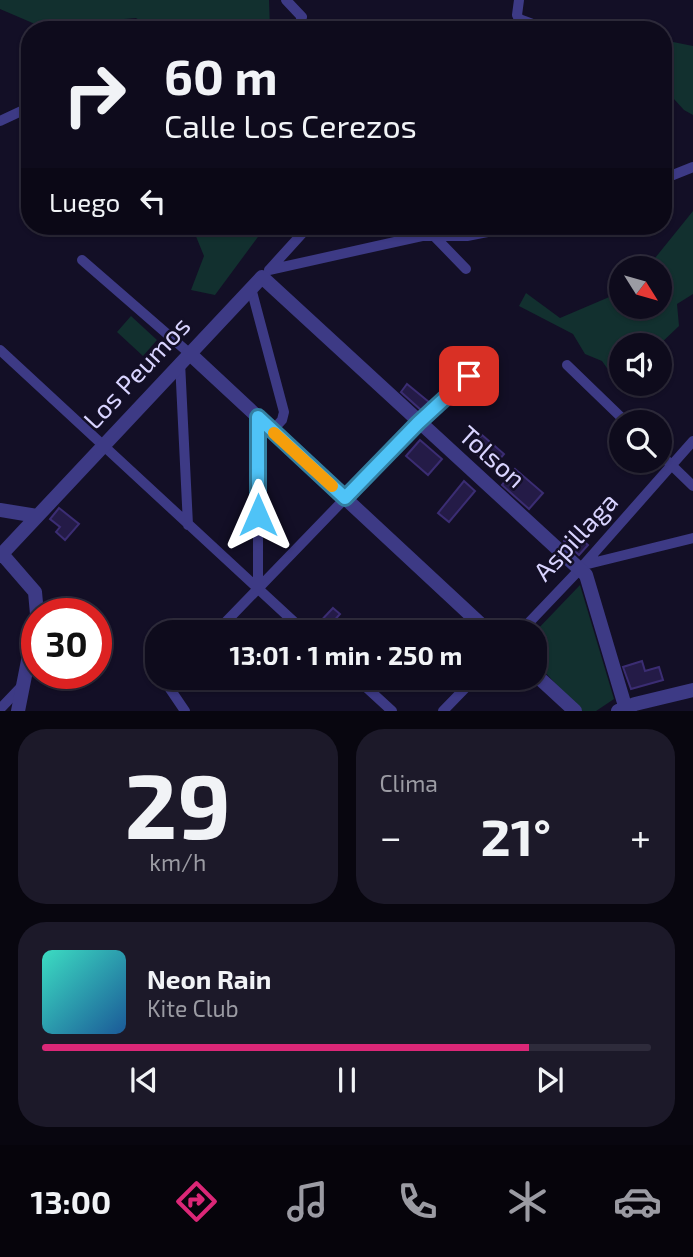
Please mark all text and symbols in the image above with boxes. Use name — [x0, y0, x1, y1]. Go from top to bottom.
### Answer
text: 60 m — [164, 46, 278, 105]
icon: right — [49, 49, 140, 140]
text: Calle Los Cerezos — [164, 106, 417, 144]
icon: left — [134, 182, 172, 220]
text: Luego — [49, 186, 120, 217]
north arrow — [609, 256, 672, 318]
map controls — [609, 256, 672, 473]
street label: Los Peumos — [76, 310, 196, 434]
button: sound — [609, 333, 672, 396]
pin — [439, 346, 499, 406]
icon: arrive — [450, 357, 488, 395]
button: search — [609, 410, 672, 473]
street label: Tolson — [454, 418, 532, 493]
position arrow — [221, 478, 295, 552]
street label: Aspillaga — [526, 485, 624, 587]
speed limit sign: 30 — [21, 598, 112, 689]
text: 13:01 · 1 min · 250 m — [230, 639, 462, 670]
text: 29 — [124, 748, 231, 857]
text: Clima — [380, 769, 438, 797]
text: 21° — [481, 804, 551, 866]
text: − — [380, 813, 402, 859]
text: + — [630, 813, 651, 859]
text: km/h — [149, 848, 206, 876]
text: Neon Rain — [147, 963, 271, 994]
text: Kite Club — [147, 994, 239, 1022]
icon: previous — [125, 1061, 163, 1099]
icon: pause — [328, 1061, 366, 1099]
icon: next — [531, 1061, 569, 1099]
icon: directions — [172, 1177, 221, 1226]
icon: music — [283, 1177, 332, 1226]
icon: phone — [393, 1177, 442, 1226]
icon: climate — [503, 1177, 552, 1226]
icon: car — [613, 1177, 662, 1226]
text: 13:00 — [31, 1182, 111, 1220]

